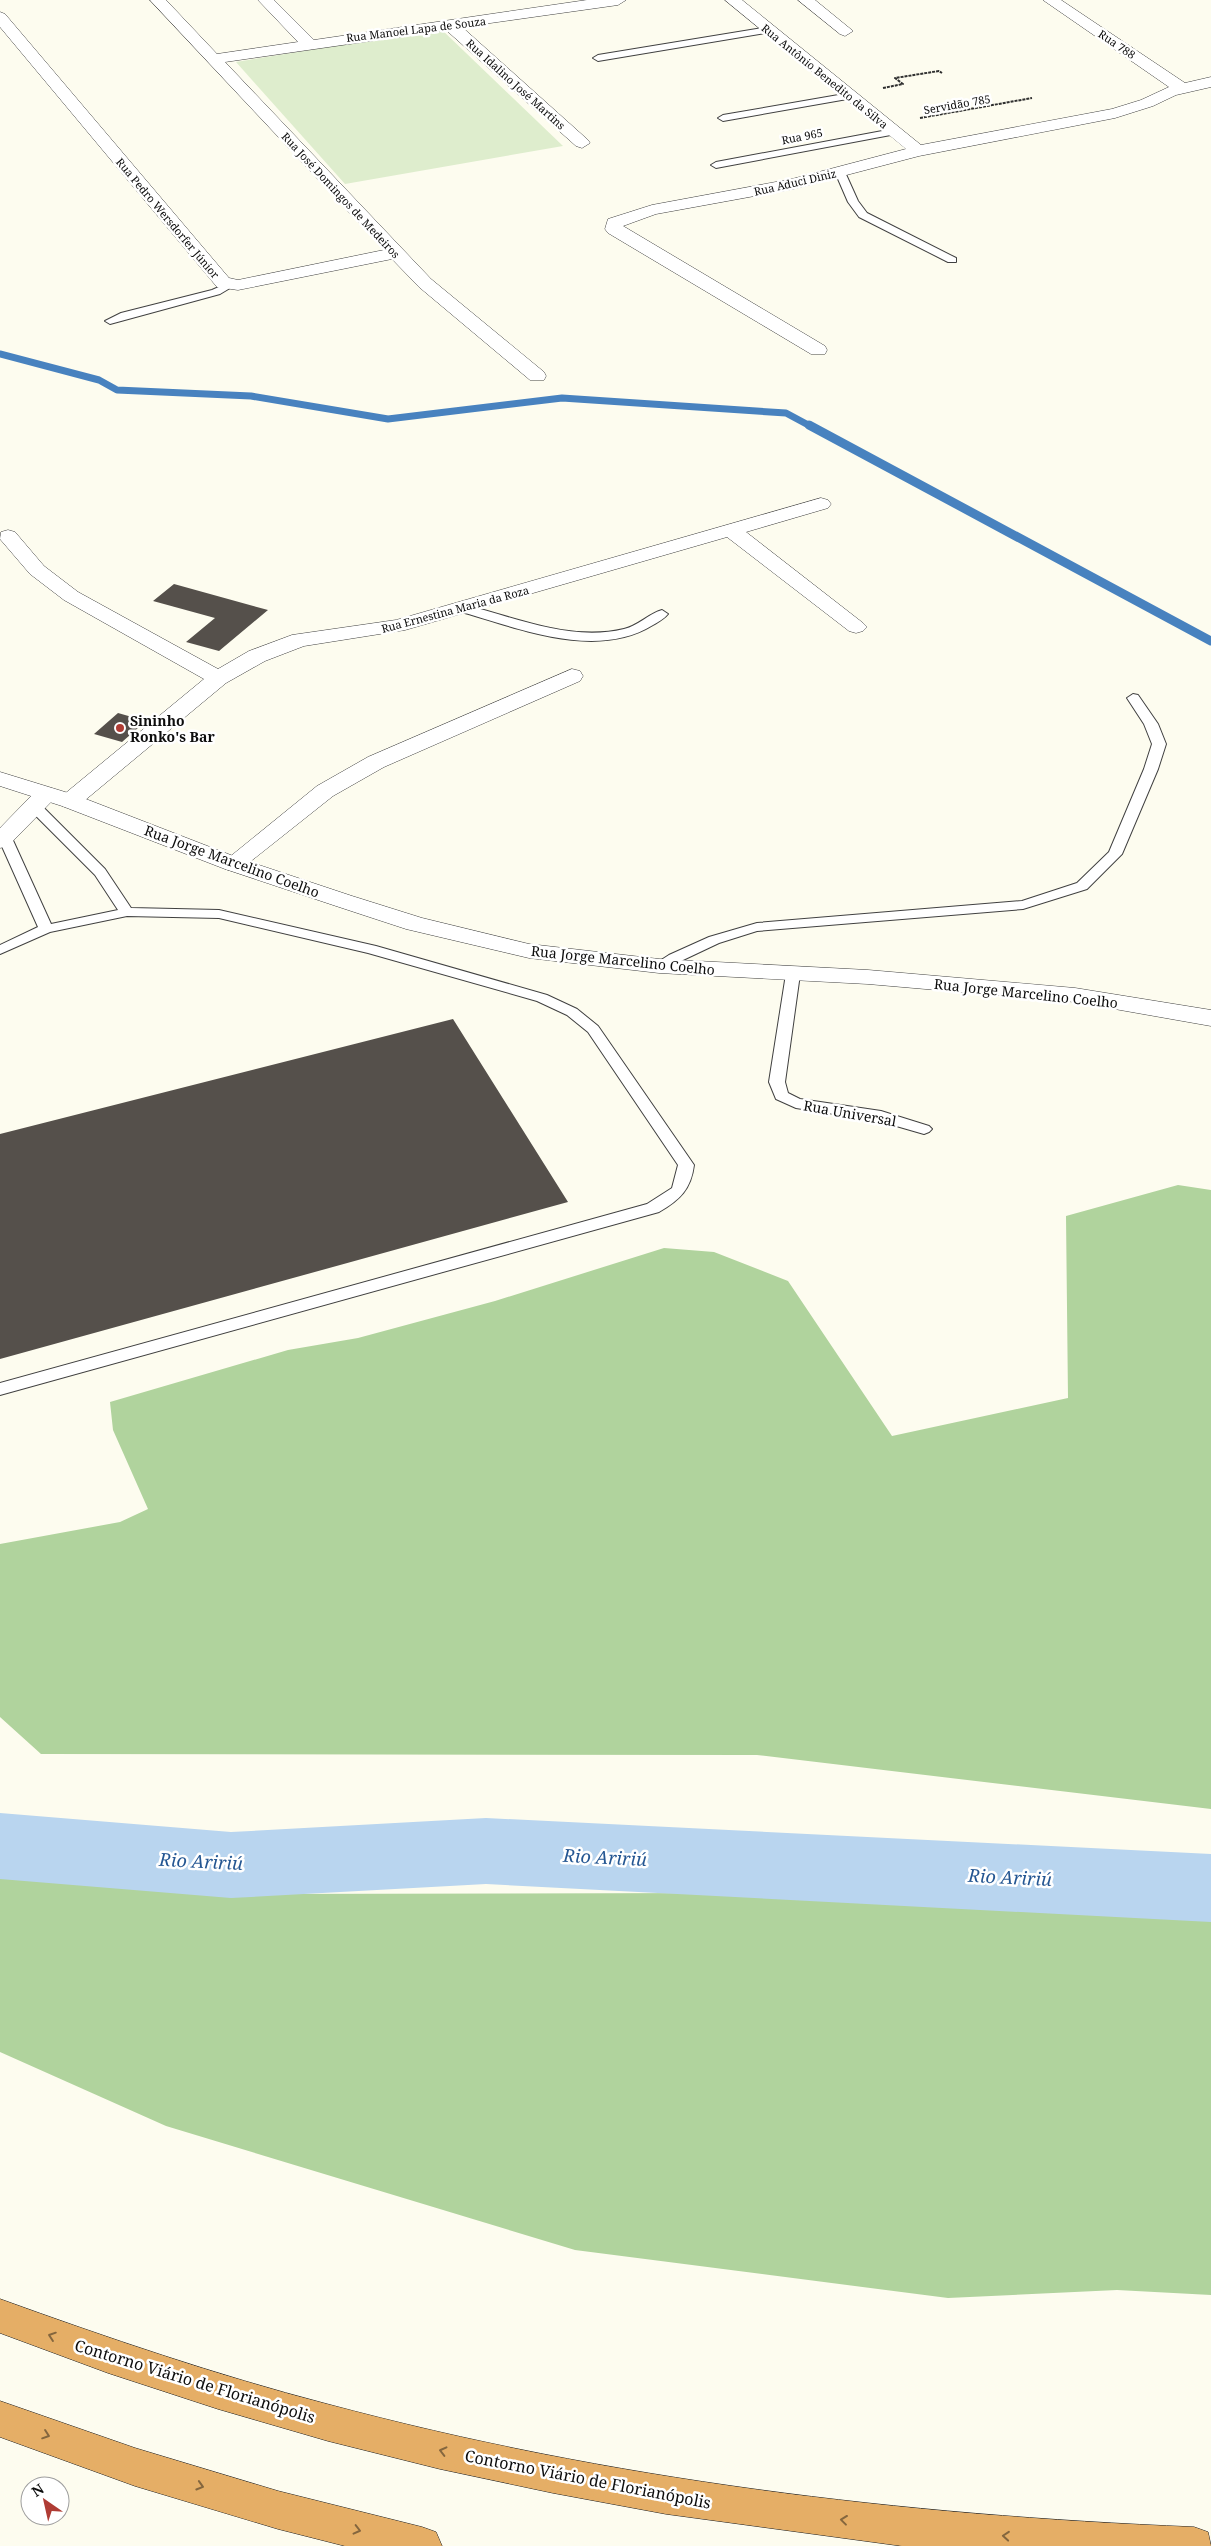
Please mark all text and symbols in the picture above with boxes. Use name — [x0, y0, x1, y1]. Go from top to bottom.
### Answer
street label: Rua Manoel Lapa de Souza — [345, 13, 487, 45]
street label: Rua Antônio Benedito da Silva — [759, 20, 891, 132]
street label: Rua 788 — [1096, 26, 1138, 62]
street label: Rua Idalino José Martins — [463, 35, 569, 133]
street label: Servidão 785 — [922, 91, 992, 117]
street label: Rua 965 — [780, 125, 824, 147]
street label: Rua José Domingos de Medeiros — [279, 129, 403, 261]
street label: Rua Pedro Wersdorfer Júnior — [113, 155, 223, 282]
street label: Rua Aduci Diniz — [752, 165, 838, 199]
street label: Rua Ernestina Maria da Roza — [380, 582, 530, 636]
place label: Sininho Ronko's Bar — [130, 711, 215, 746]
marker: Sininho Ronko's Bar — [114, 722, 126, 734]
street label: Rua Jorge Marcelino Coelho — [142, 820, 322, 902]
street label: Rua Jorge Marcelino Coelho — [530, 941, 716, 979]
street label: Rua Jorge Marcelino Coelho — [933, 974, 1119, 1012]
street label: Rua Universal — [802, 1095, 899, 1131]
water label: Rio Aririú — [562, 1843, 648, 1871]
water label: Rio Aririú — [158, 1847, 244, 1875]
water label: Rio Aririú — [967, 1863, 1053, 1891]
one-way arrow — [48, 2332, 57, 2342]
street label: Contorno Viário de Florianópolis — [72, 2334, 318, 2428]
one-way arrow — [41, 2429, 50, 2439]
street label: Contorno Viário de Florianópolis — [463, 2444, 713, 2514]
one-way arrow — [438, 2446, 447, 2457]
north arrow — [20, 2476, 70, 2526]
text: N — [28, 2479, 47, 2501]
one-way arrow — [196, 2481, 204, 2491]
one-way arrow — [840, 2515, 848, 2526]
one-way arrow — [352, 2524, 360, 2534]
one-way arrow — [1002, 2531, 1010, 2542]

